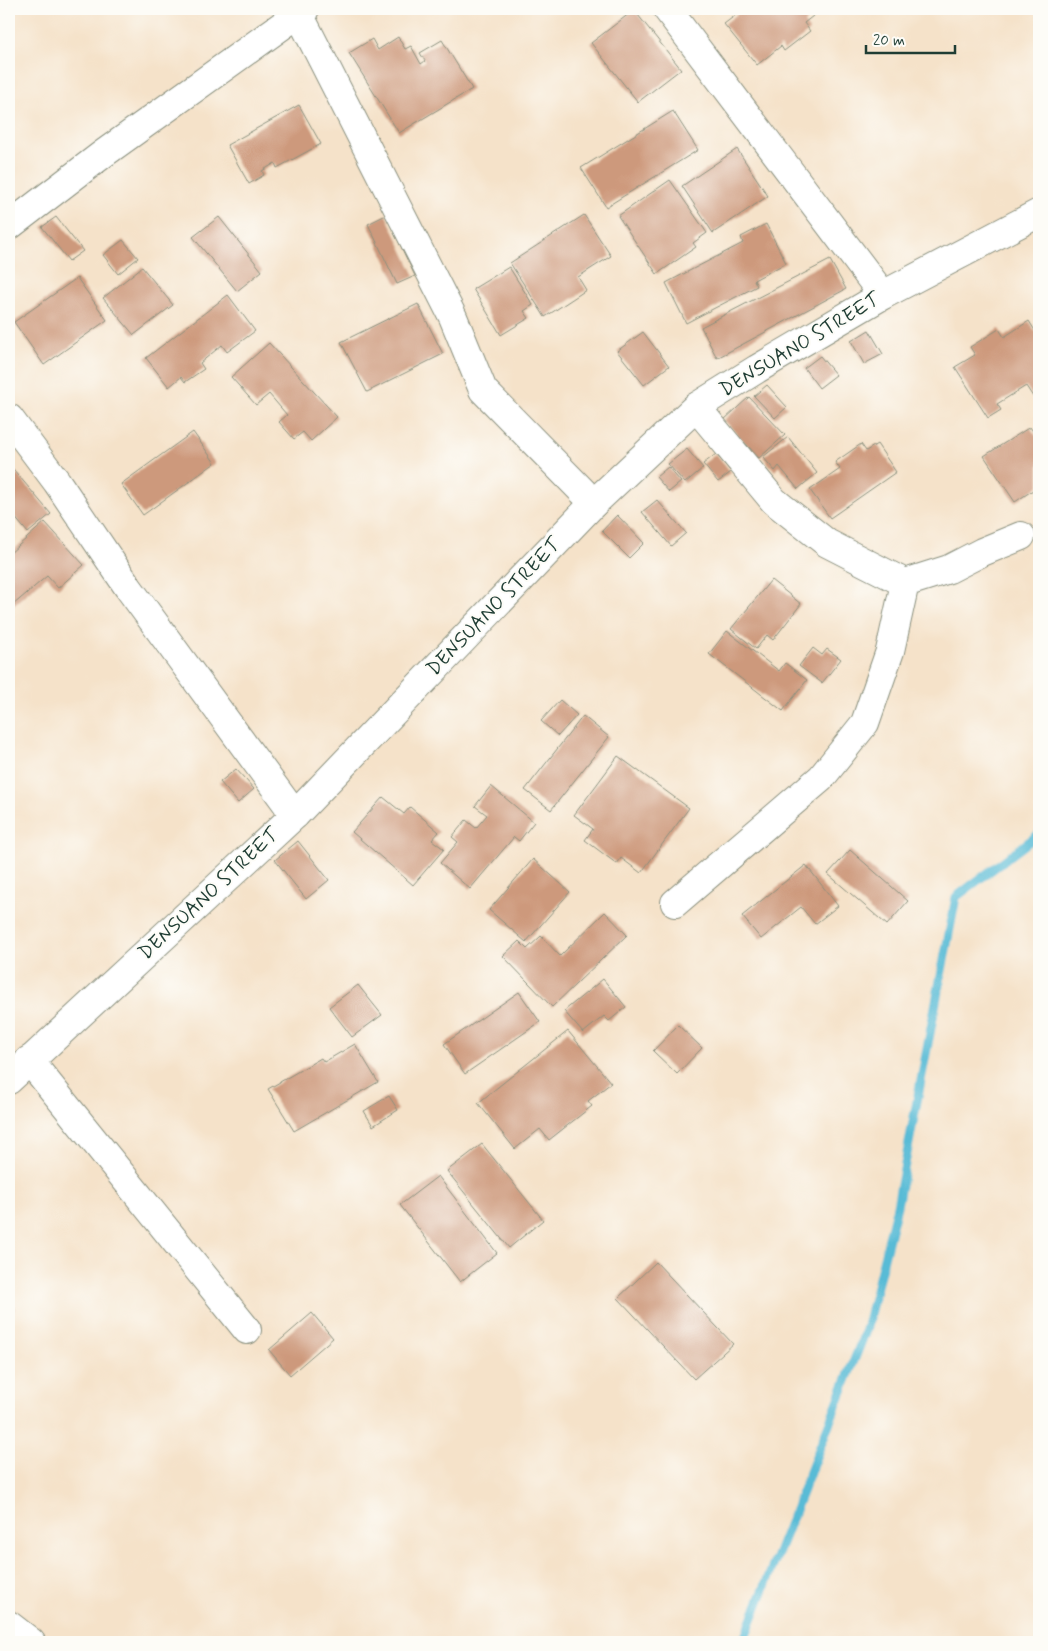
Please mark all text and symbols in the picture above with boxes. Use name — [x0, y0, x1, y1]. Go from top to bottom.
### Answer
scale bar — [866, 22, 954, 54]
text: 20 m — [873, 31, 905, 51]
street label: DENSUANO STREET — [715, 286, 887, 404]
street label: DENSUANO STREET — [421, 531, 568, 682]
street label: DENSUANO STREET — [133, 821, 286, 966]

